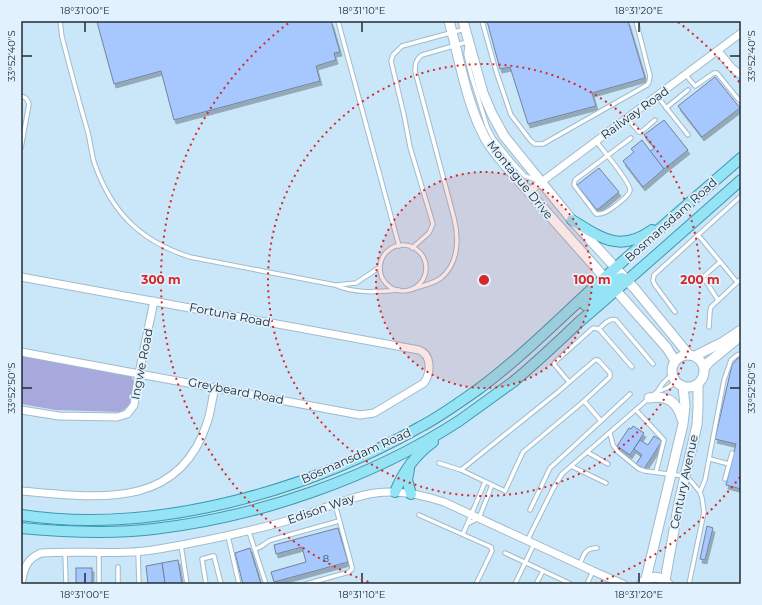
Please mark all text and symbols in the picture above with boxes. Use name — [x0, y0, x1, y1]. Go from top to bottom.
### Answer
text: 18°31'00"E — [60, 4, 110, 17]
text: 18°31'10"E — [339, 4, 386, 17]
text: 18°31'20"E — [615, 4, 664, 17]
text: 33°52'40"S — [5, 30, 18, 82]
text: 33°52'40"S — [745, 30, 758, 82]
street label: Railway Road — [598, 83, 672, 142]
street label: Montague Drive — [484, 137, 557, 222]
street label: Bosmansdam Road — [622, 174, 720, 265]
text: 300 m — [140, 272, 181, 287]
text: 100 m — [574, 272, 610, 287]
text: 200 m — [680, 272, 720, 287]
centre of rings — [477, 273, 491, 287]
street label: Fortuna Road — [188, 299, 272, 330]
street label: Ingwe Road — [127, 327, 156, 401]
text: 33°52'50"S — [5, 363, 18, 413]
text: 33°52'50"S — [745, 363, 758, 413]
street label: Greybeard Road — [187, 374, 285, 407]
street label: Bosmansdam Road — [299, 425, 413, 487]
street label: Century Avenue — [666, 433, 701, 531]
street label: Edison Way — [285, 490, 357, 527]
house number: 8 — [323, 552, 329, 565]
text: 18°31'00"E — [60, 588, 110, 601]
text: 18°31'10"E — [339, 588, 386, 601]
text: 18°31'20"E — [615, 588, 664, 601]

